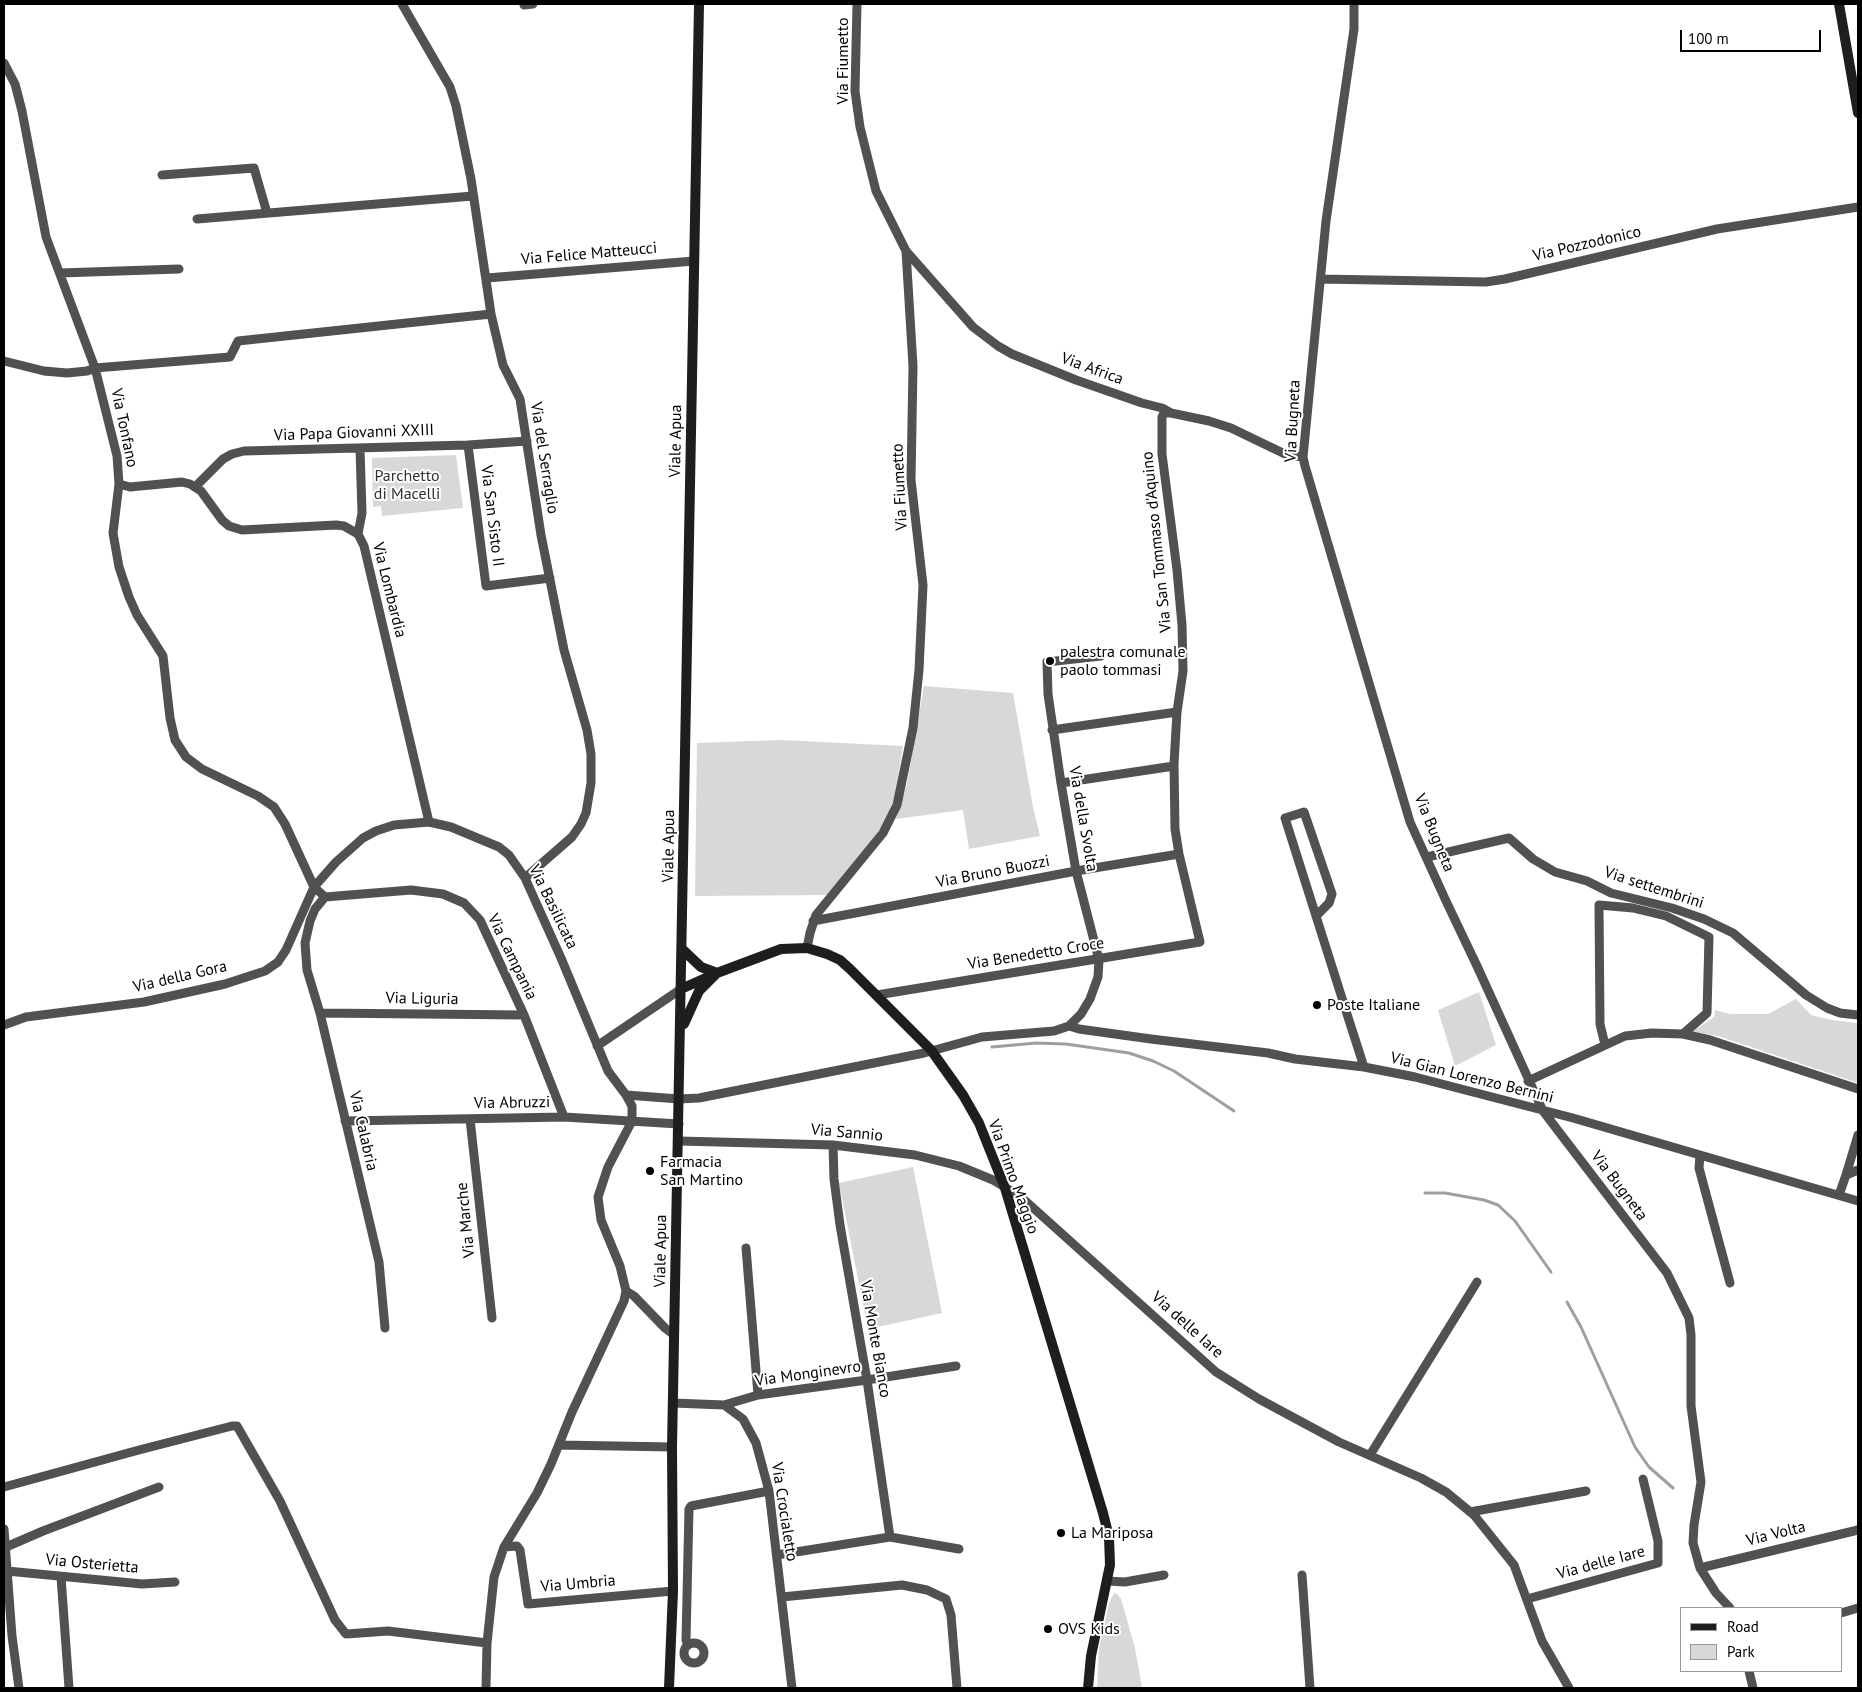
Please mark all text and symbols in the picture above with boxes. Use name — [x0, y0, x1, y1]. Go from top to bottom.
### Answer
street label: Via Fiumetto — [833, 17, 853, 105]
scale bar — [1682, 20, 1823, 52]
text: 100 m — [1688, 29, 1729, 48]
street label: Via Pozzodonico — [1531, 222, 1643, 266]
street label: Via Felice Matteucci — [520, 238, 658, 270]
street label: Via Africa — [1058, 349, 1126, 389]
street label: Via Bugneta — [1281, 379, 1305, 463]
street label: Via Tonfano — [106, 387, 142, 469]
street label: Via del Serraglio — [526, 401, 562, 515]
street label: Viale Apua — [666, 404, 686, 478]
street label: Via Papa Giovanni XXIII — [274, 421, 434, 445]
street label: Via Fiumetto — [888, 443, 912, 531]
street label: Via San Tommaso d'Aquino — [1138, 450, 1176, 634]
street label: Via San Sisto II — [476, 464, 508, 568]
park label: Parchetto di Macelli — [374, 466, 440, 504]
street label: Via Lombardia — [368, 540, 410, 640]
place label: palestra comunale paolo tommasi — [1060, 642, 1186, 680]
marker: palestra comunale paolo tommasi — [1044, 655, 1056, 667]
street label: Via della Svolta — [1064, 765, 1102, 873]
street label: Via Bugneta — [1410, 791, 1458, 875]
street label: Viale Apua — [659, 809, 679, 883]
street label: Via Bruno Buozzi — [934, 852, 1052, 892]
street label: Via Basilicata — [524, 862, 582, 952]
street label: Via settembrini — [1602, 863, 1706, 913]
street label: Via Campania — [483, 911, 541, 1003]
street label: Via Benedetto Croce — [966, 934, 1106, 974]
street label: Via della Gora — [131, 957, 229, 997]
street label: Via Liguria — [385, 989, 459, 1009]
place label: Poste Italiane — [1327, 995, 1420, 1015]
marker: Poste Italiane — [1311, 999, 1323, 1011]
street label: Via Gian Lorenzo Bernini — [1388, 1048, 1556, 1108]
street label: Via Calabria — [345, 1089, 381, 1173]
street label: Via Abruzzi — [474, 1093, 550, 1113]
street label: Via Primo Maggio — [983, 1117, 1043, 1237]
street label: Via Sannio — [810, 1120, 884, 1146]
street label: Via Bugneta — [1587, 1147, 1651, 1225]
place label: Farmacia San Martino — [660, 1152, 743, 1190]
marker: Farmacia San Martino — [644, 1165, 656, 1177]
street label: Via Marche — [452, 1181, 480, 1259]
street label: Viale Apua — [651, 1214, 671, 1288]
street label: Via Monte Bianco — [855, 1279, 895, 1399]
street label: Via delle Iare — [1147, 1288, 1227, 1362]
street label: Via Monginevro — [754, 1357, 862, 1391]
street label: Via Crocialetto — [767, 1461, 801, 1563]
street label: Via Volta — [1744, 1517, 1808, 1551]
place label: La Mariposa — [1071, 1523, 1153, 1543]
marker: La Mariposa — [1055, 1527, 1067, 1539]
street label: Via delle Iare — [1555, 1542, 1647, 1584]
street label: Via Osterietta — [45, 1550, 139, 1578]
street label: Via Umbria — [540, 1571, 616, 1597]
legend — [1680, 1607, 1842, 1672]
text: Road — [1727, 1617, 1759, 1636]
place label: OVS Kids — [1058, 1619, 1120, 1639]
marker: OVS Kids — [1042, 1623, 1054, 1635]
text: Park — [1727, 1642, 1755, 1661]

